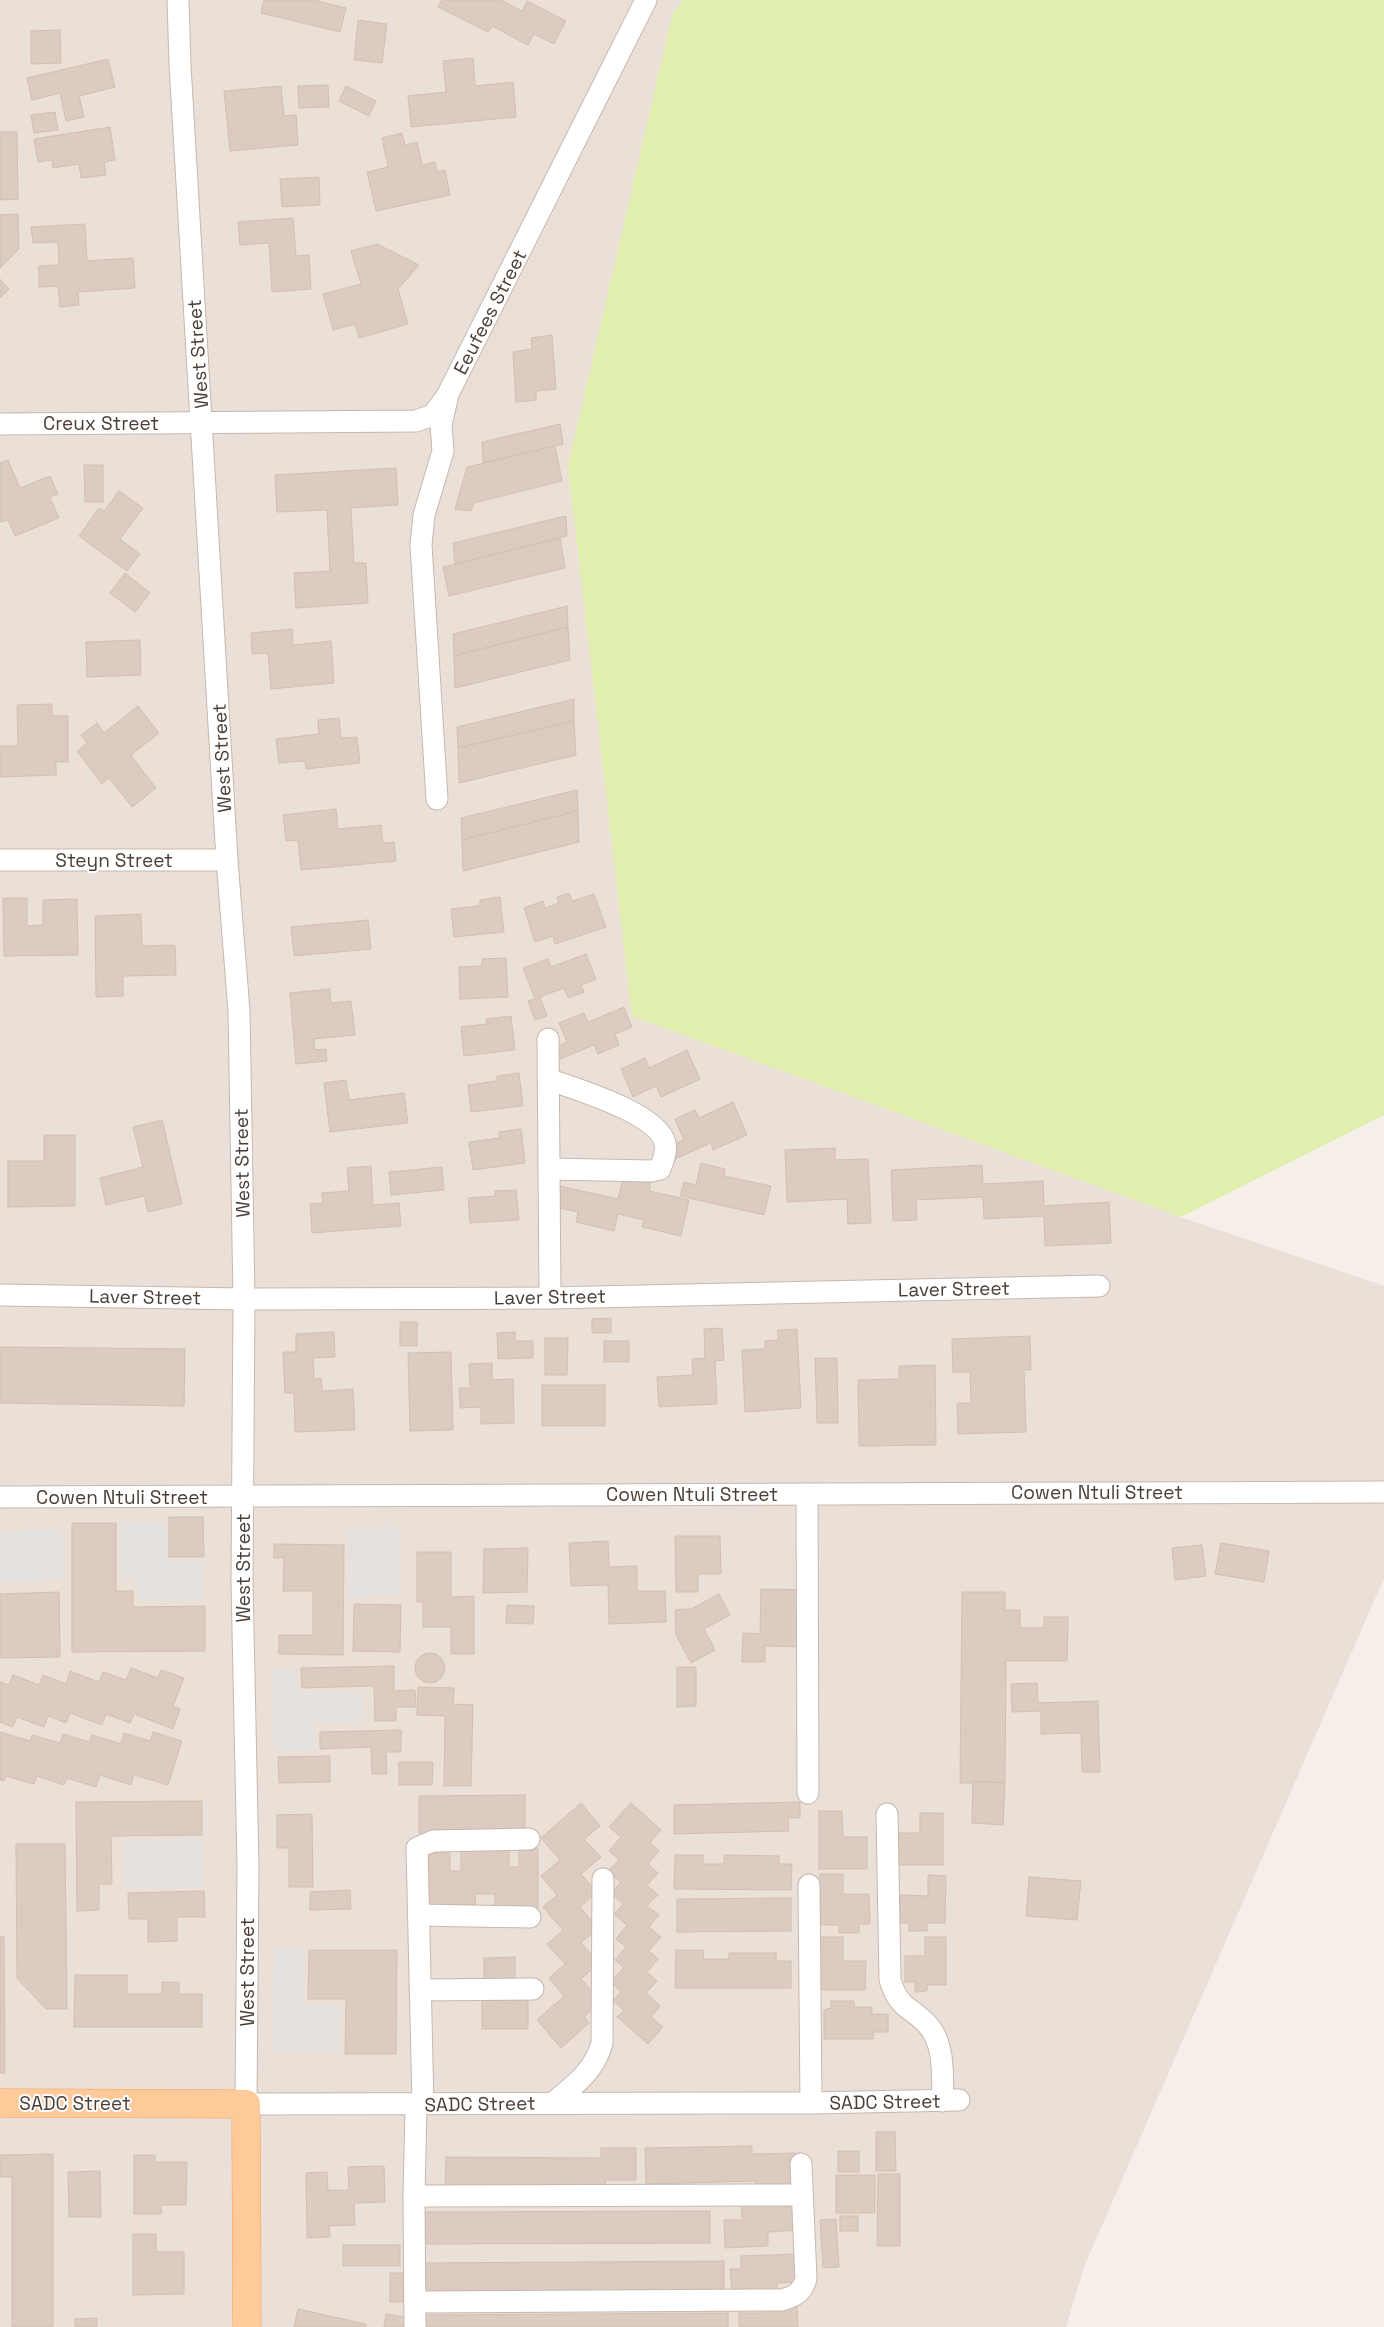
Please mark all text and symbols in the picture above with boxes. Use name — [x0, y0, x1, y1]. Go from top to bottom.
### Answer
street label: Eeufees Street — [448, 245, 532, 379]
street label: West Street — [182, 299, 214, 409]
street label: Creux Street — [43, 411, 159, 436]
street label: West Street — [207, 703, 237, 813]
street label: Steyn Street — [55, 848, 173, 873]
street label: West Street — [229, 1108, 255, 1218]
street label: Laver Street — [898, 1276, 1010, 1302]
street label: Laver Street — [89, 1284, 201, 1310]
street label: Laver Street — [494, 1284, 606, 1310]
street label: Cowen Ntuli Street — [1011, 1480, 1183, 1505]
street label: Cowen Ntuli Street — [606, 1482, 778, 1507]
street label: Cowen Ntuli Street — [36, 1485, 208, 1510]
street label: West Street — [231, 1513, 256, 1623]
street label: West Street — [235, 1917, 260, 2027]
street label: SADC Street — [829, 2089, 941, 2115]
street label: SADC Street — [19, 2091, 131, 2116]
street label: SADC Street — [424, 2091, 536, 2117]

